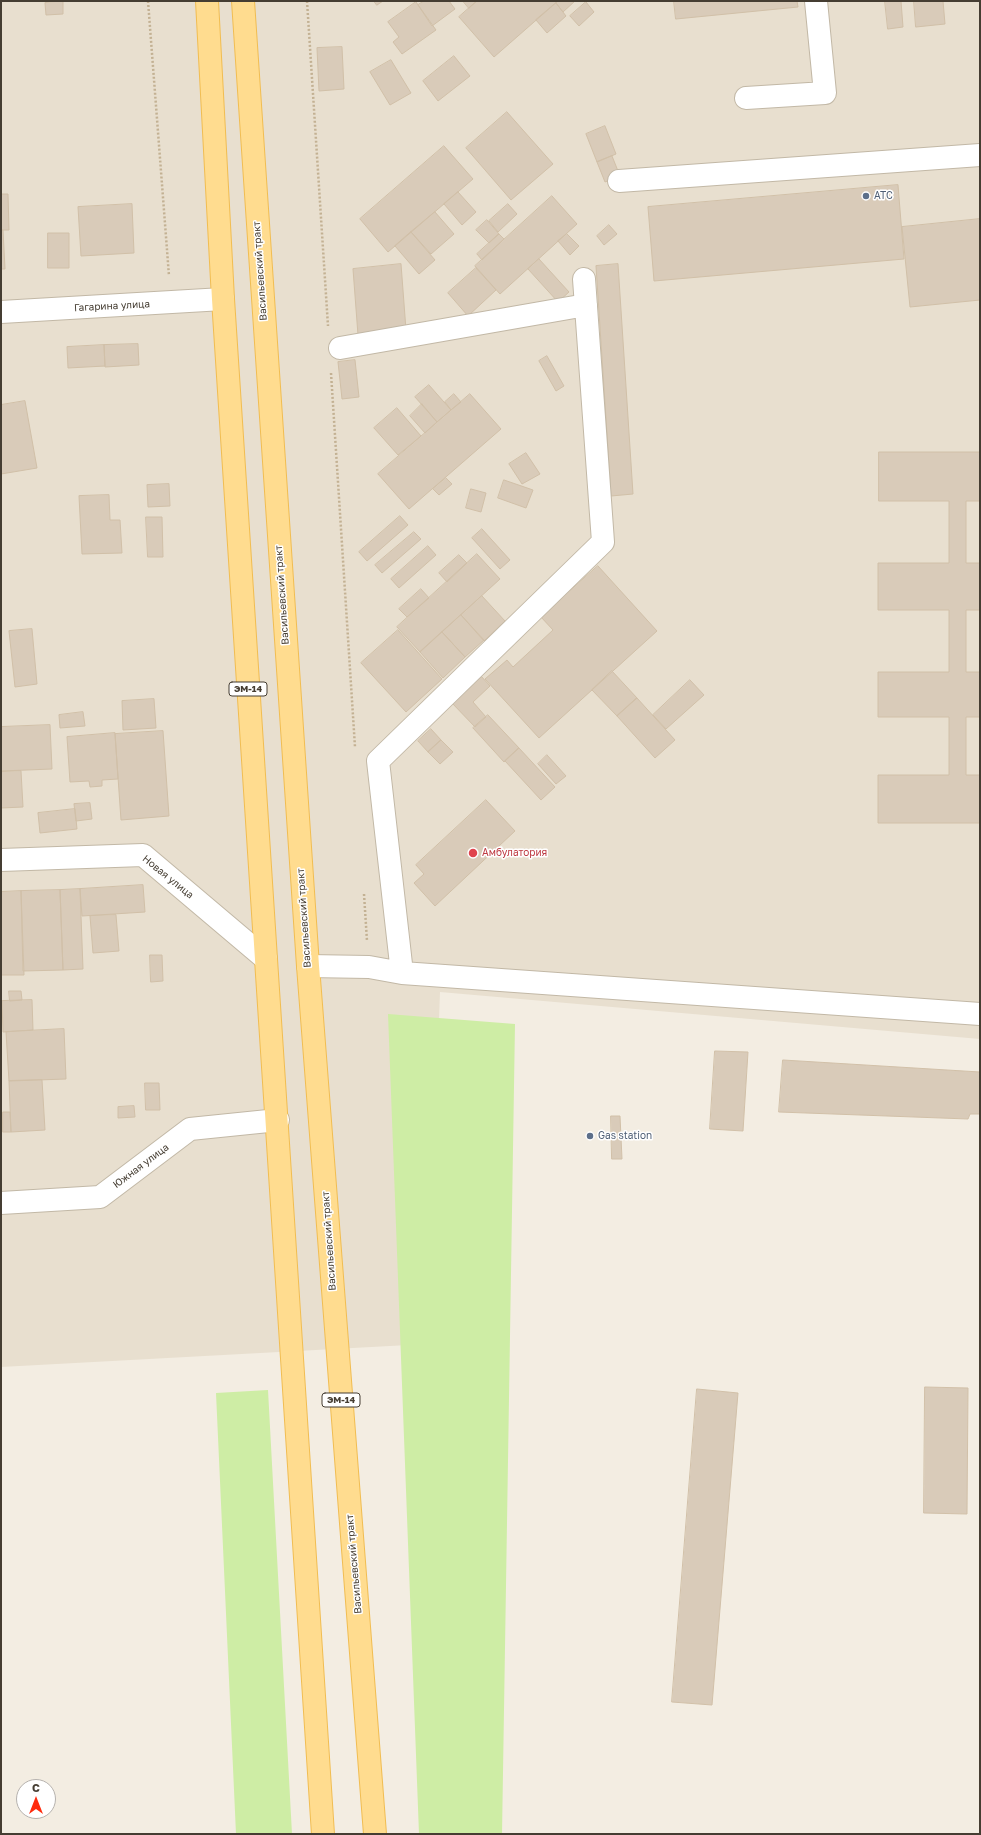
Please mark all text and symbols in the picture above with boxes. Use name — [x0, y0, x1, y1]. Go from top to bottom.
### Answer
place label: АТС — [874, 190, 893, 202]
marker: АТС — [861, 191, 871, 201]
street label: Васильевский тракт — [251, 221, 269, 321]
street label: Гагарина улица — [74, 298, 150, 314]
street label: Васильевский тракт — [273, 545, 291, 645]
road number: ЭМ-14 — [229, 682, 267, 696]
marker: Амбулатория — [467, 847, 479, 859]
place label: Амбулатория — [482, 847, 547, 859]
street label: Новая улица — [140, 853, 196, 901]
street label: Васильевский тракт — [295, 868, 313, 968]
place label: Gas station — [598, 1130, 652, 1142]
marker: Gas station — [585, 1131, 595, 1141]
street label: Южная улица — [111, 1141, 171, 1191]
street label: Васильевский тракт — [320, 1191, 338, 1291]
road number: ЭМ-14 — [322, 1393, 360, 1407]
street label: Васильевский тракт — [344, 1514, 364, 1614]
north arrow — [16, 1779, 56, 1819]
text: С — [32, 1781, 40, 1794]

